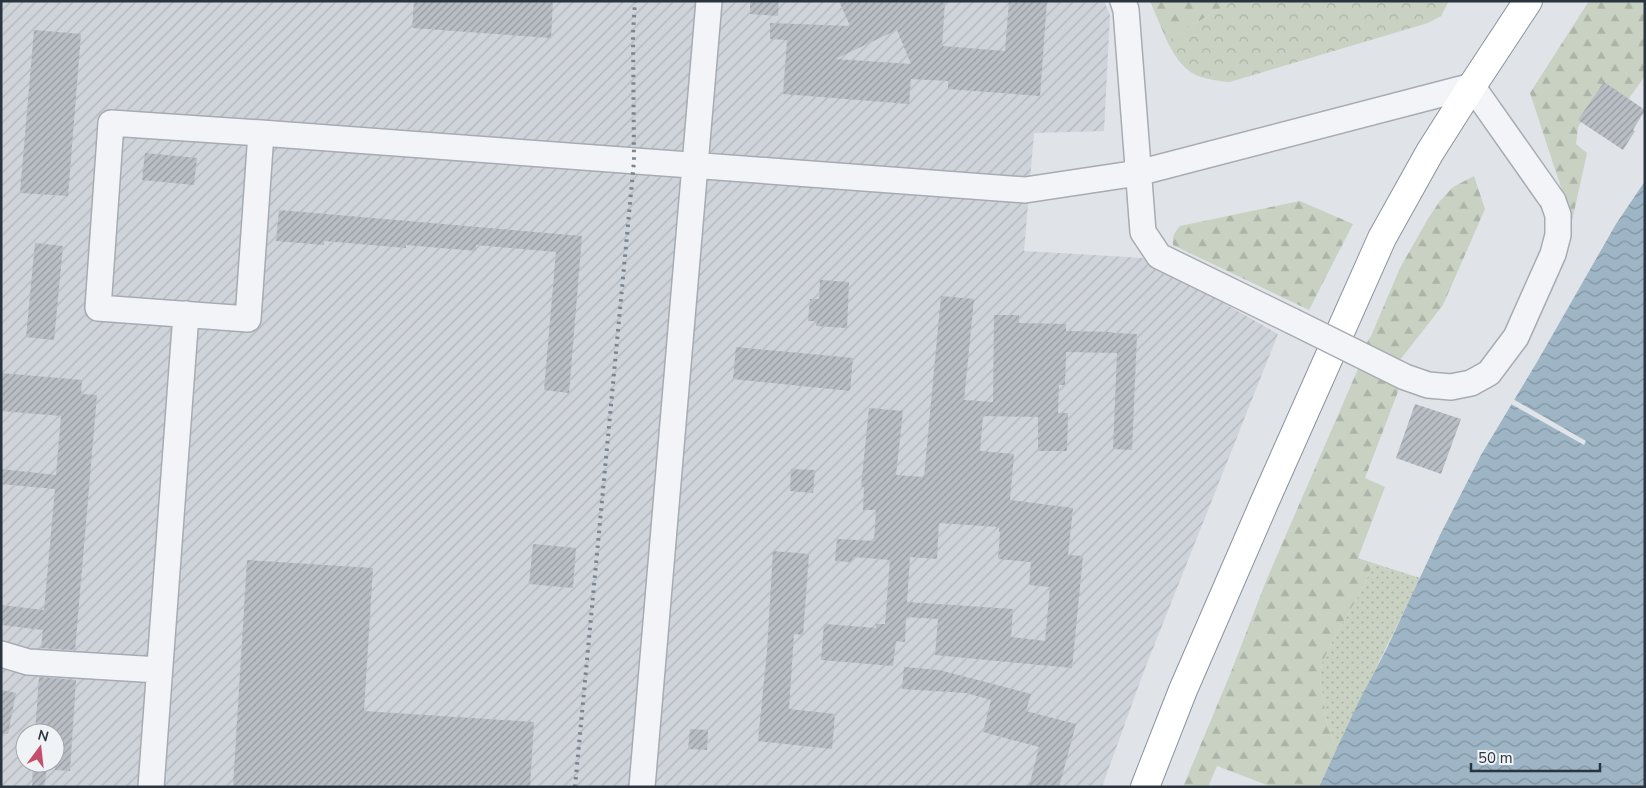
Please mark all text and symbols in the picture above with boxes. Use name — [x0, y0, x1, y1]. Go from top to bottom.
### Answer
north arrow — [15, 723, 65, 773]
text: N — [36, 725, 51, 746]
scale bar — [1471, 740, 1600, 772]
text: 50 m — [1478, 748, 1513, 768]

